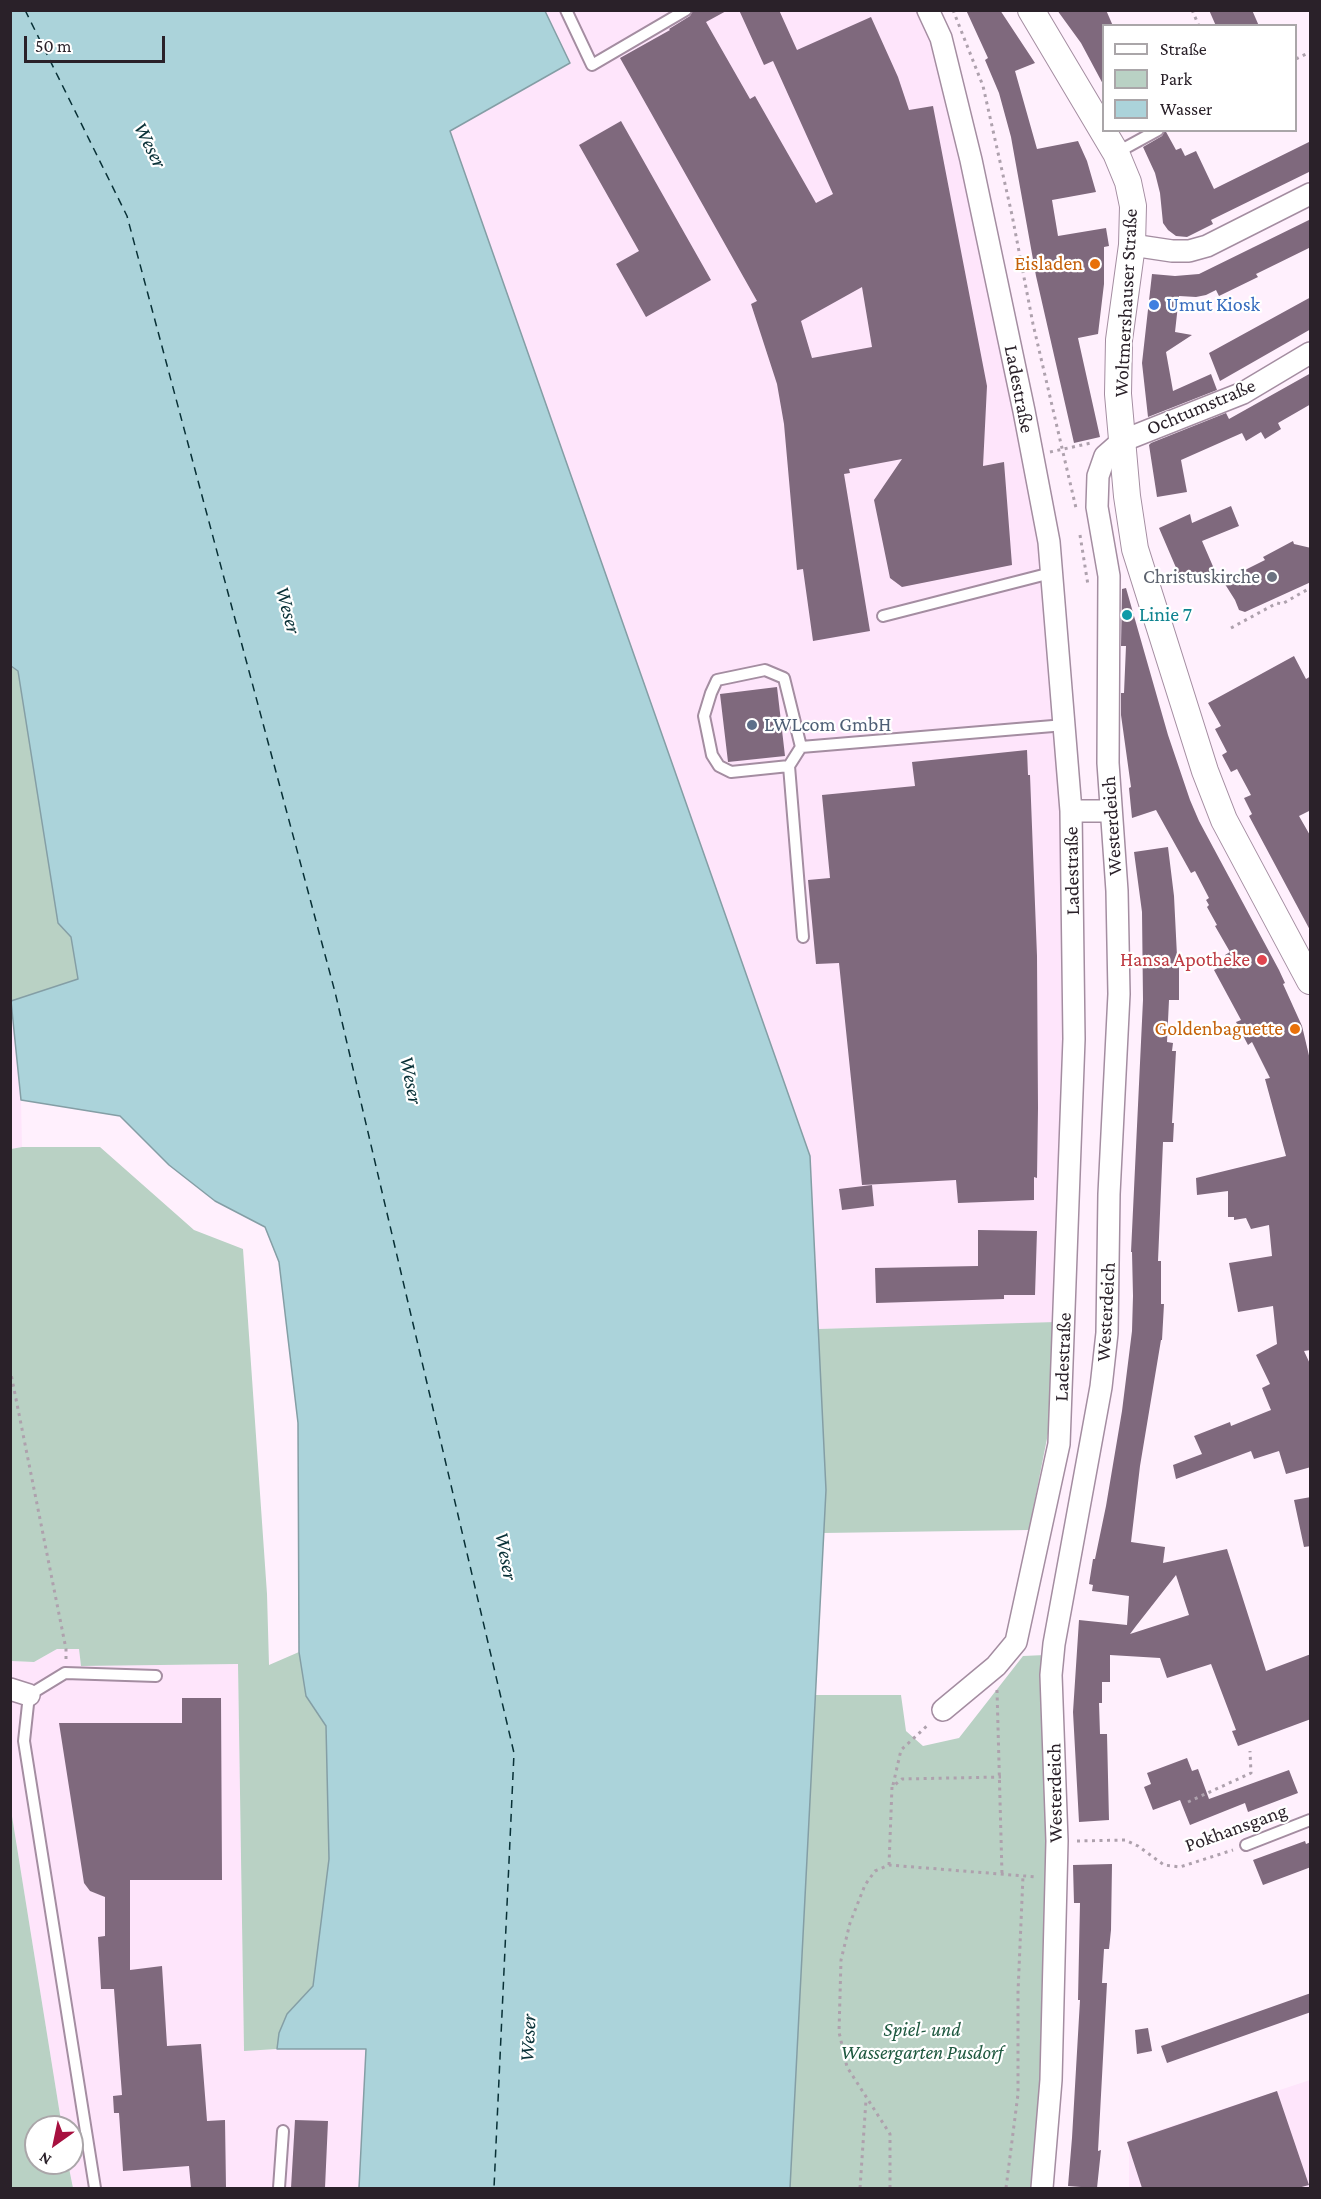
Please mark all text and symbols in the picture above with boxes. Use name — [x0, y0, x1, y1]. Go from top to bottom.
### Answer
scale bar — [27, 24, 168, 62]
legend — [1102, 24, 1297, 132]
text: 50 m — [35, 36, 72, 56]
text: Straße — [1160, 39, 1207, 59]
text: Park — [1160, 69, 1192, 89]
text: Wasser — [1160, 99, 1213, 119]
water label: Weser — [128, 118, 172, 172]
street label: Woltmershauser Straße — [1109, 208, 1143, 398]
place label: Eisladen — [1014, 252, 1083, 276]
marker: Eisladen — [1088, 257, 1102, 271]
place label: Umut Kiosk — [1166, 293, 1260, 317]
marker: Umut Kiosk — [1147, 298, 1161, 312]
street label: Ladestraße — [999, 343, 1039, 435]
street label: Ochtumstraße — [1143, 373, 1259, 441]
place label: Christuskirche — [1143, 565, 1260, 589]
marker: Christuskirche — [1265, 570, 1279, 584]
water label: Weser — [270, 584, 306, 636]
place label: Linie 7 — [1139, 603, 1192, 627]
marker: Linie 7 — [1120, 608, 1134, 622]
place label: LWLcom GmbH — [764, 713, 891, 737]
marker: LWLcom GmbH — [745, 718, 759, 732]
street label: Westerdeich — [1097, 775, 1127, 877]
street label: Ladestraße — [1059, 826, 1085, 916]
place label: Hansa Apotheke — [1120, 948, 1250, 972]
marker: Hansa Apotheke — [1255, 953, 1269, 967]
place label: Goldenbaguette — [1155, 1017, 1283, 1041]
marker: Goldenbaguette — [1288, 1022, 1302, 1036]
water label: Weser — [394, 1054, 428, 1106]
street label: Westerdeich — [1091, 1262, 1121, 1362]
street label: Ladestraße — [1049, 1312, 1077, 1402]
water label: Weser — [489, 1530, 523, 1582]
street label: Westerdeich — [1042, 1743, 1068, 1843]
street label: Pokhansgang — [1182, 1798, 1290, 1858]
water label: Weser — [514, 2013, 542, 2063]
park label: Spiel- und Wassergarten Pusdorf — [841, 2018, 1003, 2065]
north arrow — [24, 2115, 84, 2175]
text: N — [36, 2149, 54, 2169]

